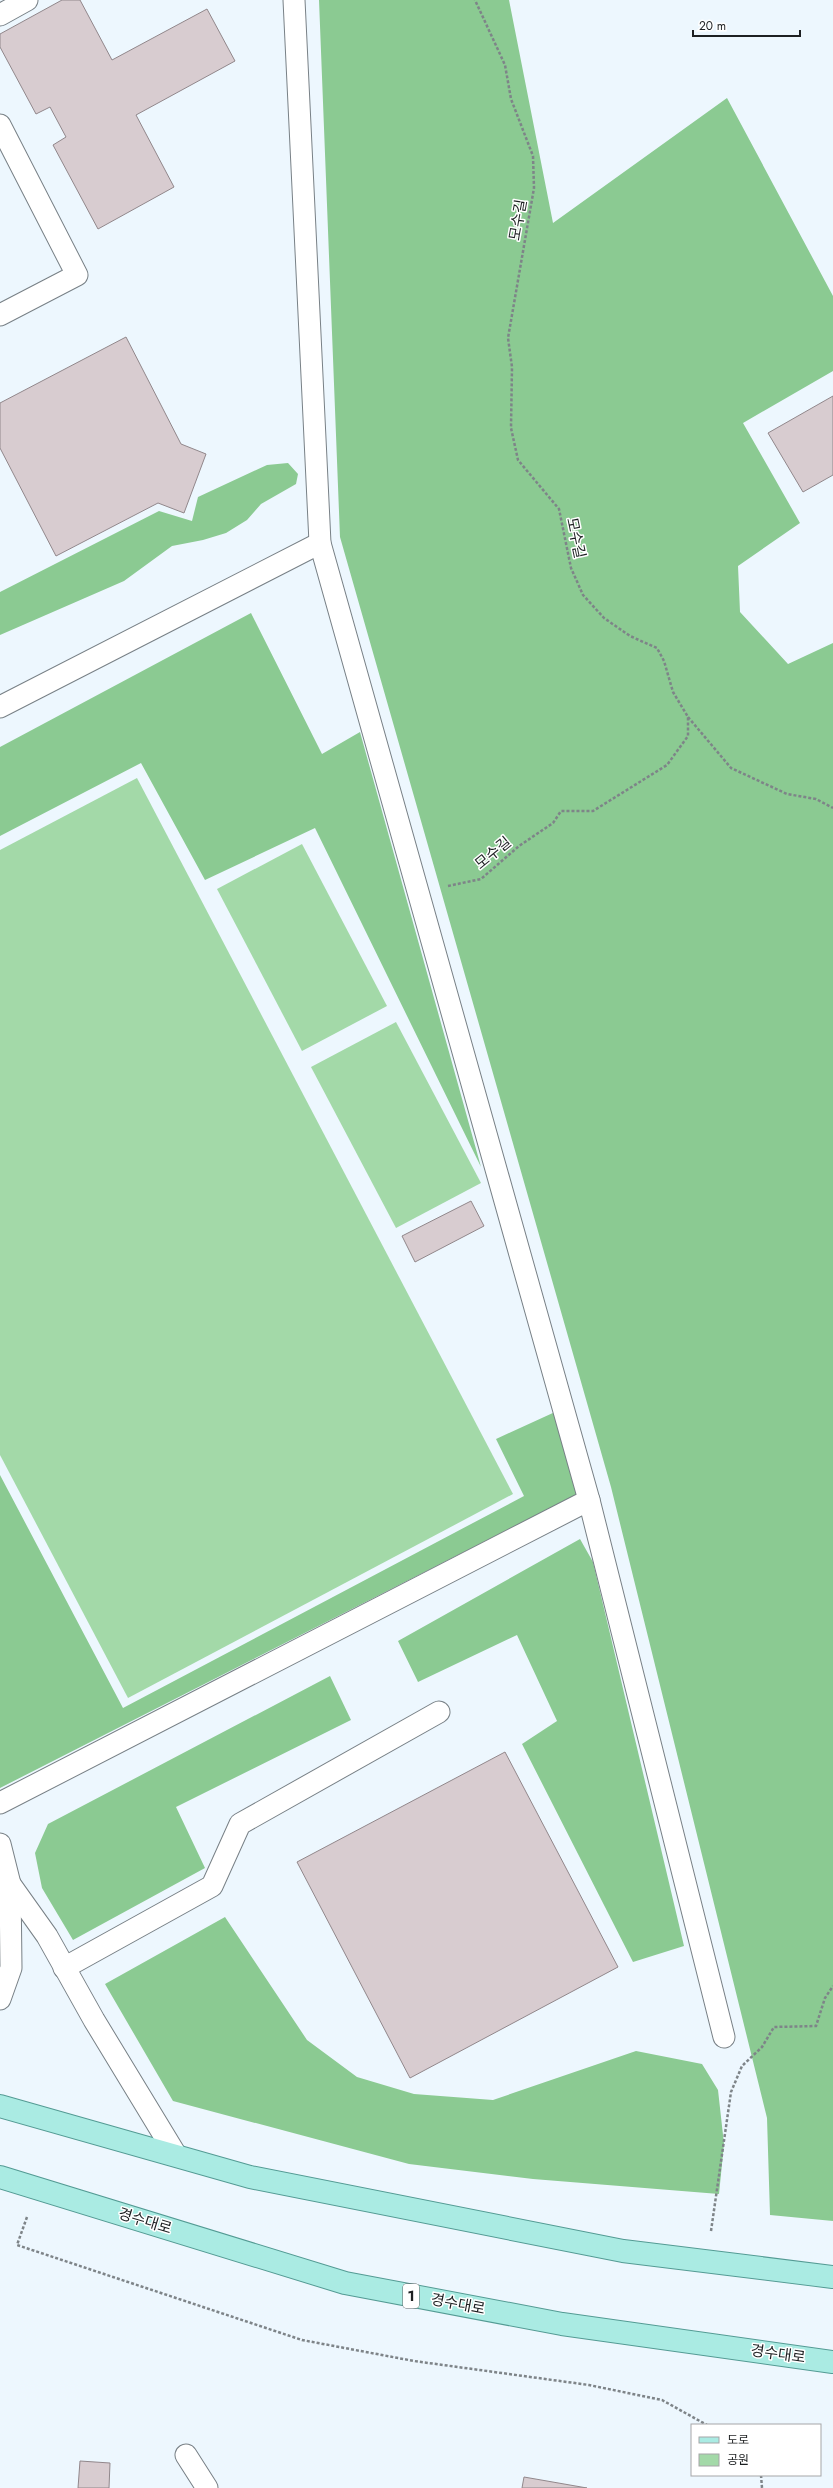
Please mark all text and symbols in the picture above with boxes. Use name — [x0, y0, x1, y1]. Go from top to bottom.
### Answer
scale bar — [693, 12, 800, 38]
text: 20 m — [699, 17, 726, 35]
street label: 모수길 — [504, 198, 532, 242]
street label: 모수길 — [561, 515, 591, 561]
street label: 모수길 — [470, 831, 516, 875]
street label: 경수대로 — [115, 2202, 175, 2240]
road number: 1 — [403, 2284, 419, 2308]
street label: 경수대로 — [429, 2288, 487, 2320]
street label: 경수대로 — [749, 2339, 807, 2369]
legend — [691, 2424, 821, 2476]
text: 도로 — [727, 2431, 749, 2449]
text: 공원 — [727, 2451, 749, 2469]

